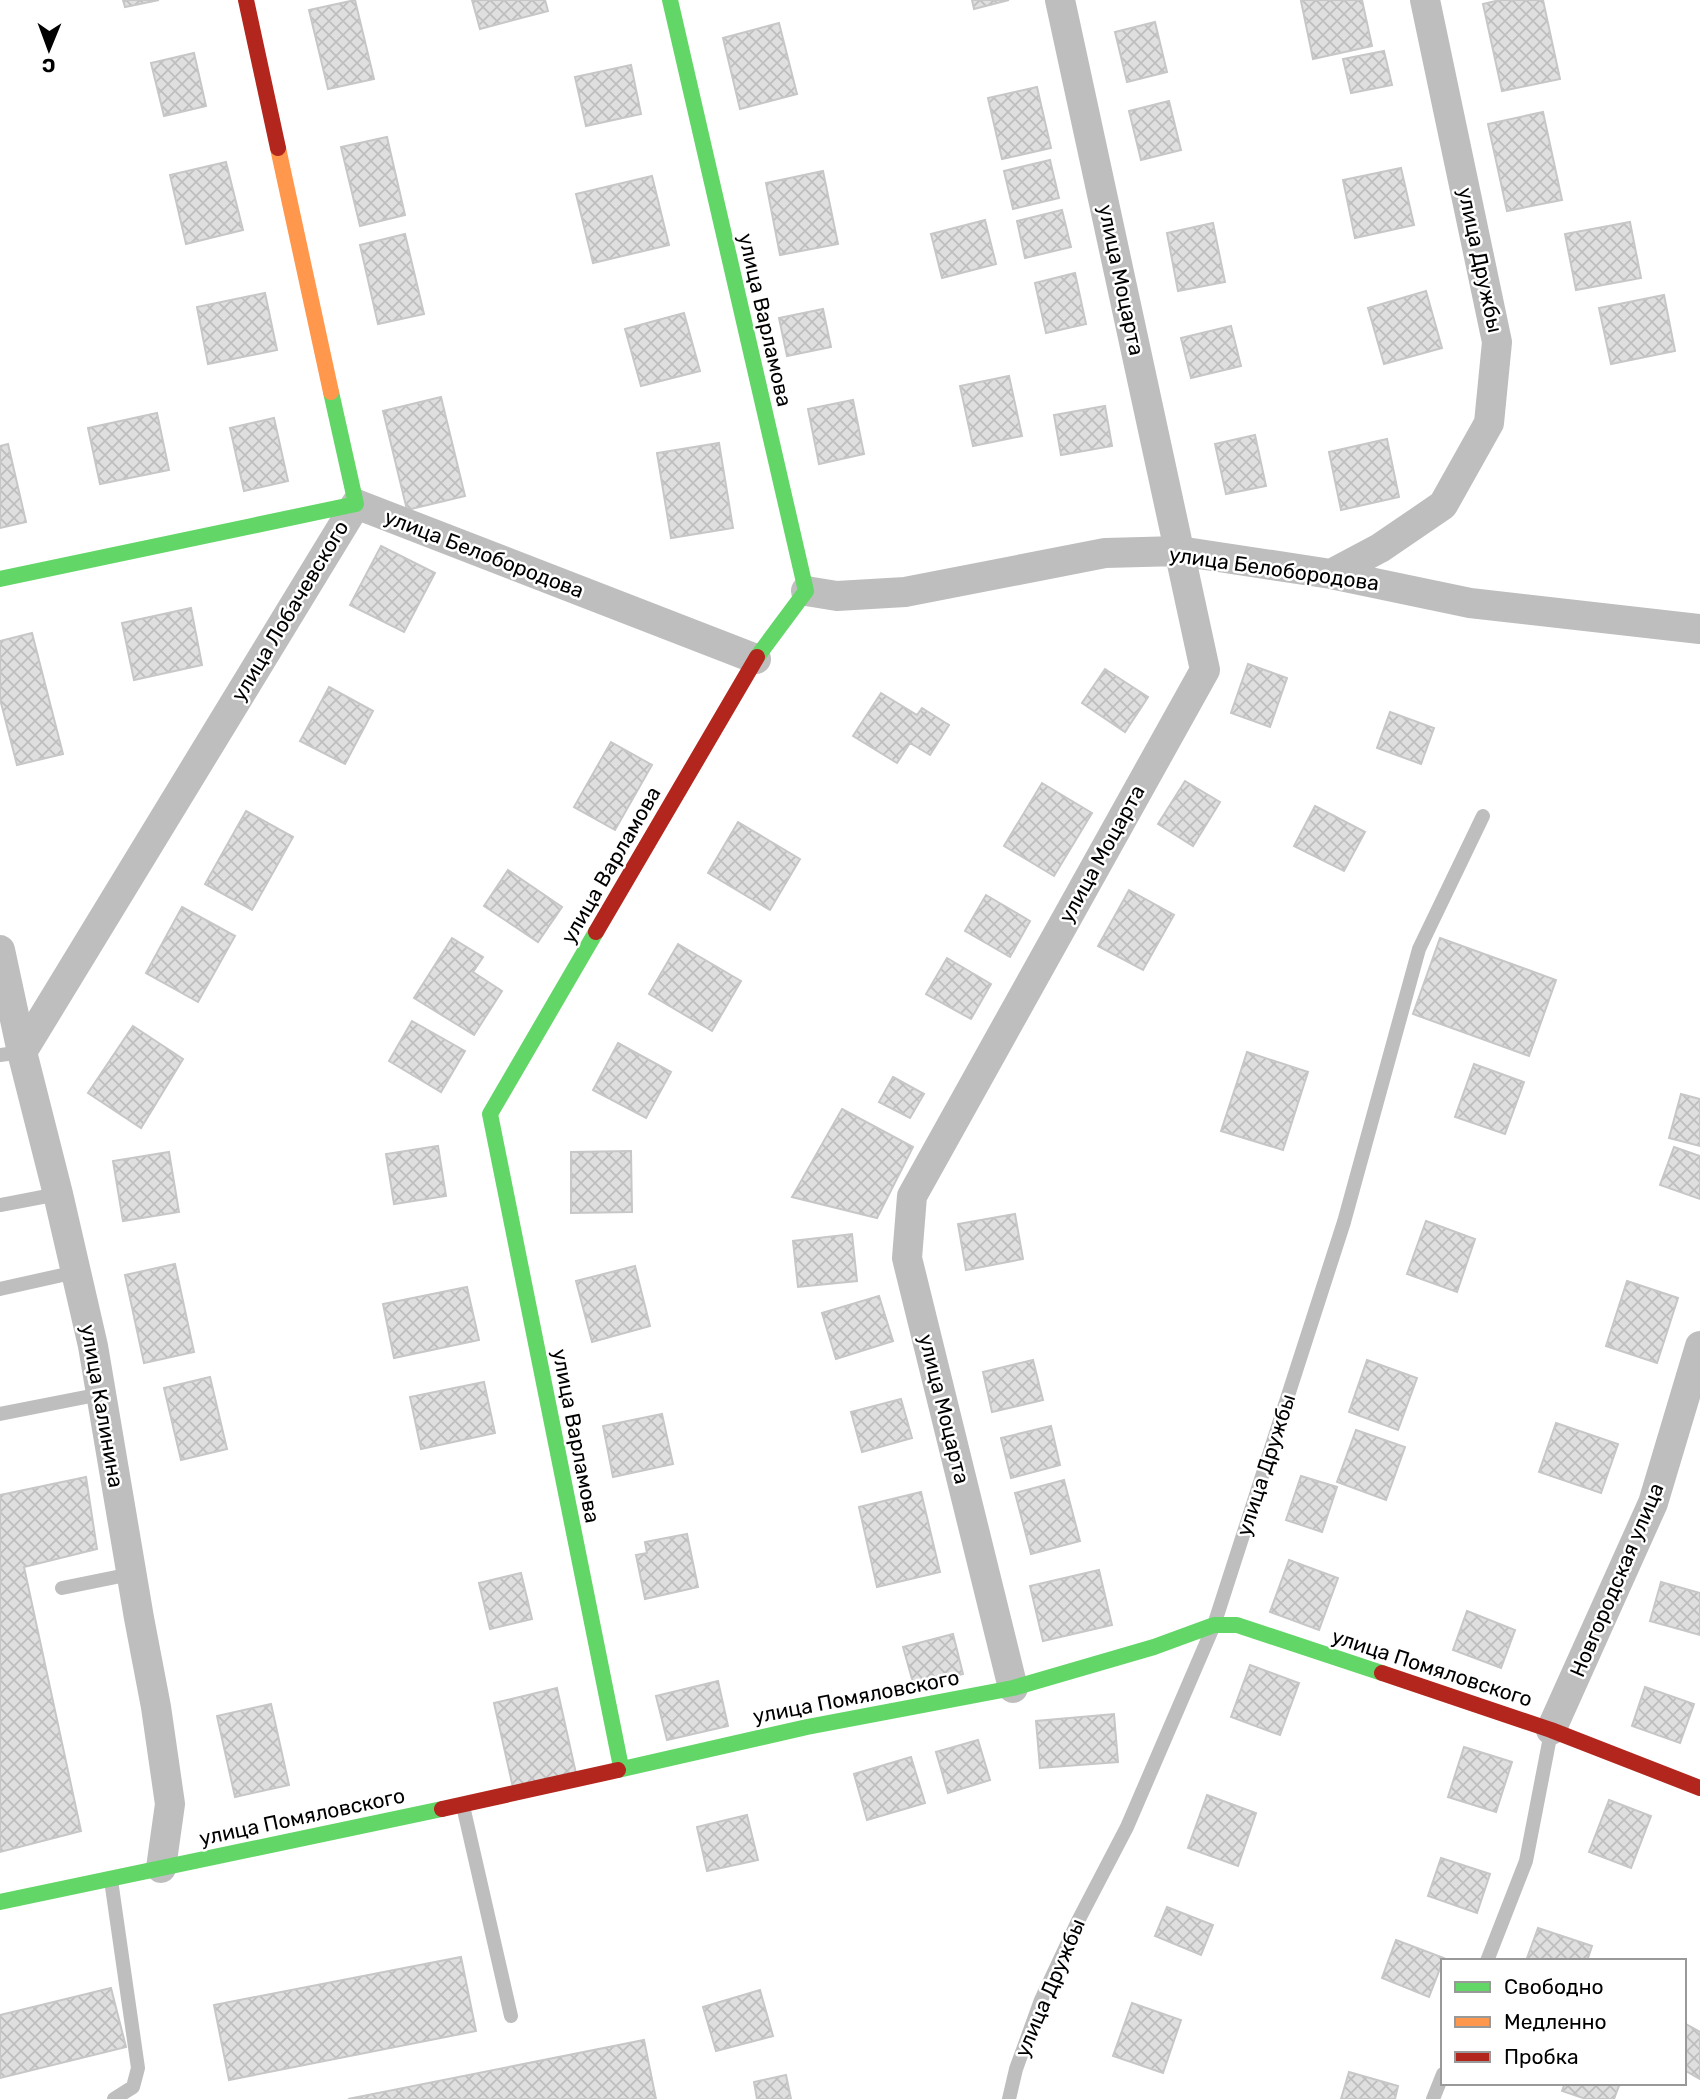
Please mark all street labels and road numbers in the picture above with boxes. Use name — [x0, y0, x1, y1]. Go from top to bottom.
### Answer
street label: улица Дружбы — [1453, 185, 1508, 335]
street label: улица Моцарта — [1093, 202, 1150, 358]
street label: улица Варламова — [733, 231, 798, 409]
street label: улица Белобородова — [381, 504, 588, 603]
street label: улица Лобачевского — [226, 516, 353, 706]
street label: улица Белобородова — [1167, 541, 1381, 596]
street label: улица Моцарта — [1053, 780, 1150, 927]
street label: улица Варламова — [555, 782, 666, 948]
street label: улица Калинина — [76, 1322, 129, 1490]
street label: улица Моцарта — [914, 1331, 975, 1486]
street label: улица Варламова — [547, 1347, 606, 1525]
street label: улица Дружбы — [1231, 1391, 1300, 1539]
street label: Новгородская улица — [1564, 1479, 1669, 1681]
street label: улица Помяловского — [1329, 1623, 1536, 1712]
street label: улица Помяловского — [751, 1664, 961, 1729]
street label: улица Помяловского — [197, 1782, 407, 1851]
street label: улица Дружбы — [1009, 1915, 1090, 2061]

